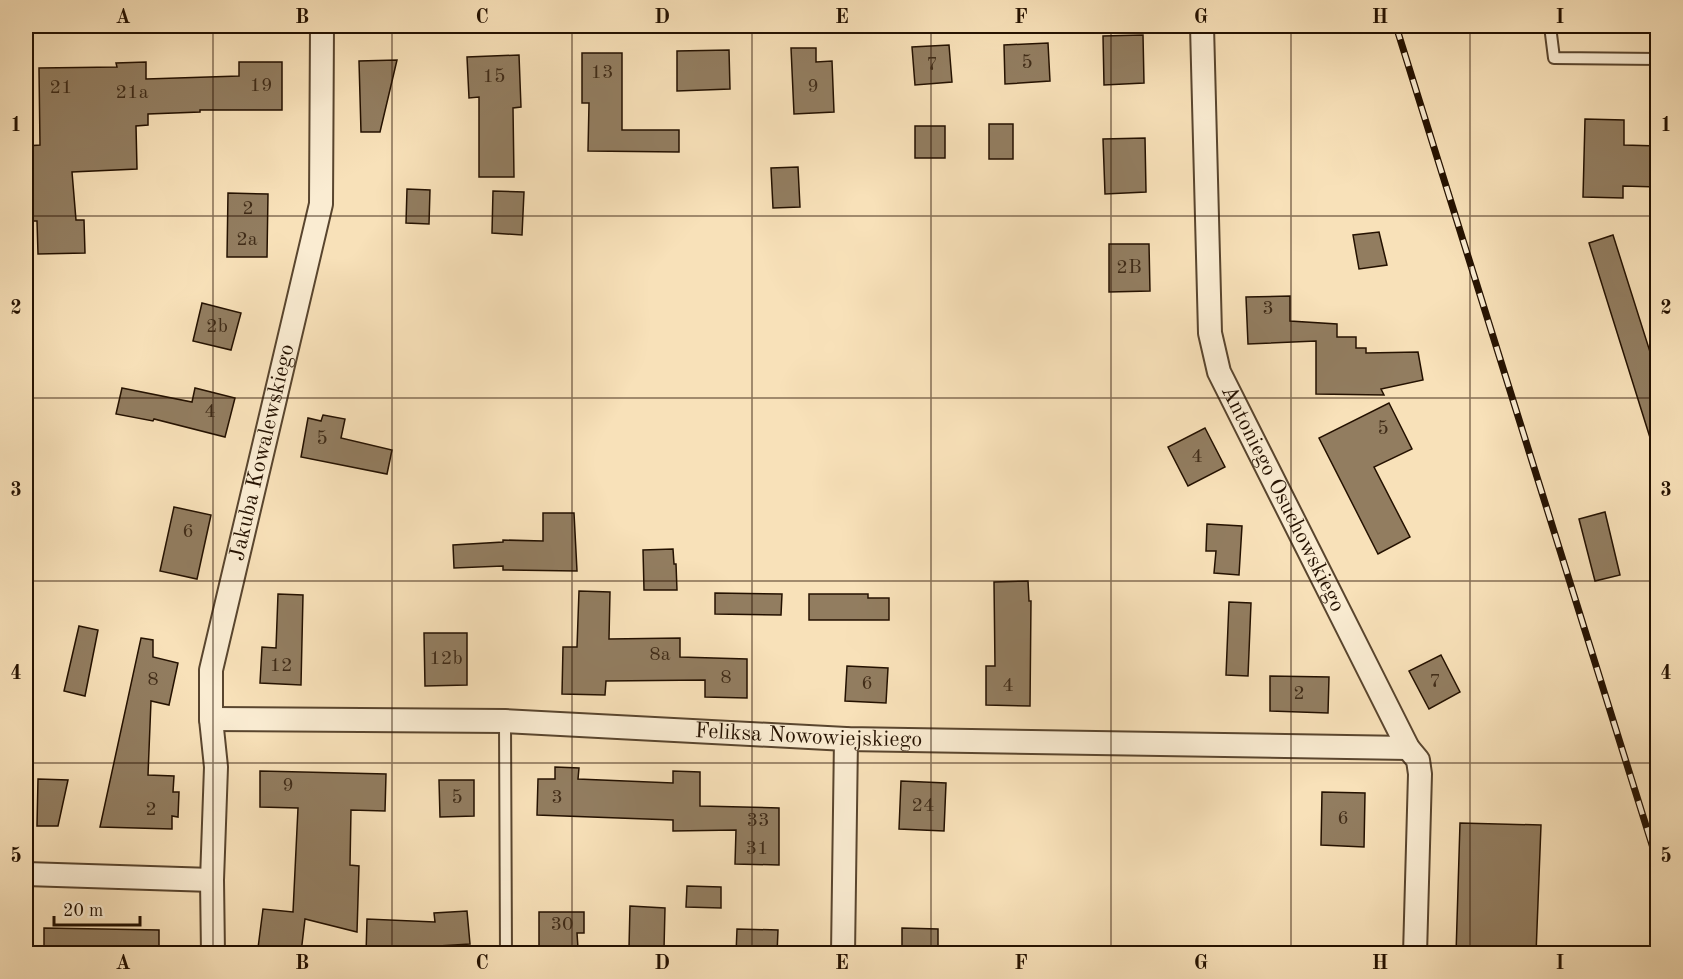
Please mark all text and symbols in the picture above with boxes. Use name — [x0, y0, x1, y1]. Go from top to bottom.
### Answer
text: A — [115, 8, 131, 28]
text: B — [295, 8, 309, 28]
text: C — [475, 8, 489, 28]
text: D — [654, 8, 670, 28]
text: E — [835, 8, 849, 28]
text: F — [1014, 8, 1028, 28]
text: G — [1194, 8, 1208, 28]
text: H — [1372, 8, 1388, 28]
text: I — [1556, 8, 1564, 28]
house number: 5 — [1021, 53, 1033, 73]
house number: 7 — [926, 55, 938, 75]
house number: 13 — [590, 63, 614, 83]
house number: 15 — [482, 67, 506, 87]
house number: 19 — [249, 76, 273, 96]
house number: 9 — [807, 77, 819, 97]
house number: 21 — [49, 78, 73, 98]
house number: 21a — [115, 83, 149, 103]
text: 1 — [10, 116, 22, 136]
text: 1 — [1660, 116, 1672, 136]
house number: 2 — [242, 199, 254, 219]
house number: 2a — [236, 230, 258, 250]
house number: 2B — [1116, 258, 1142, 278]
text: 2 — [10, 299, 22, 319]
house number: 3 — [1262, 299, 1274, 319]
text: 2 — [1660, 299, 1672, 319]
house number: 2b — [206, 317, 228, 337]
street label: Jakuba Kowalewskiego — [226, 342, 299, 563]
street label: Antoniego Osuchowskiego — [1217, 382, 1349, 615]
house number: 4 — [204, 402, 216, 422]
house number: 5 — [1377, 419, 1389, 439]
house number: 5 — [316, 429, 328, 449]
house number: 4 — [1191, 447, 1203, 467]
text: 3 — [10, 481, 22, 501]
text: 3 — [1660, 481, 1672, 501]
house number: 6 — [182, 522, 194, 542]
house number: 8a — [649, 645, 671, 665]
house number: 12b — [429, 649, 463, 669]
house number: 12 — [269, 656, 293, 676]
text: 4 — [10, 664, 22, 684]
text: 4 — [1660, 664, 1672, 684]
house number: 8 — [720, 668, 732, 688]
house number: 8 — [147, 670, 159, 690]
house number: 7 — [1429, 672, 1441, 692]
house number: 6 — [861, 674, 873, 694]
house number: 4 — [1002, 676, 1014, 696]
house number: 2 — [1293, 684, 1305, 704]
street label: Feliksa Nowowiejskiego — [694, 720, 922, 751]
house number: 9 — [282, 776, 294, 796]
house number: 5 — [451, 788, 463, 808]
house number: 3 — [551, 788, 563, 808]
house number: 24 — [911, 796, 935, 816]
house number: 2 — [145, 800, 157, 820]
house number: 6 — [1337, 809, 1349, 829]
house number: 33 — [746, 811, 770, 831]
house number: 31 — [745, 839, 769, 859]
text: 5 — [10, 846, 22, 867]
text: 5 — [1660, 846, 1672, 867]
scale bar — [54, 889, 140, 927]
text: 20 m — [63, 902, 103, 920]
house number: 30 — [550, 915, 574, 935]
text: A — [115, 954, 131, 974]
text: B — [295, 954, 309, 974]
text: C — [475, 954, 489, 974]
text: D — [654, 954, 670, 974]
text: E — [835, 954, 849, 974]
text: F — [1014, 954, 1028, 974]
text: G — [1194, 954, 1208, 974]
text: H — [1372, 954, 1388, 974]
text: I — [1556, 954, 1564, 974]

